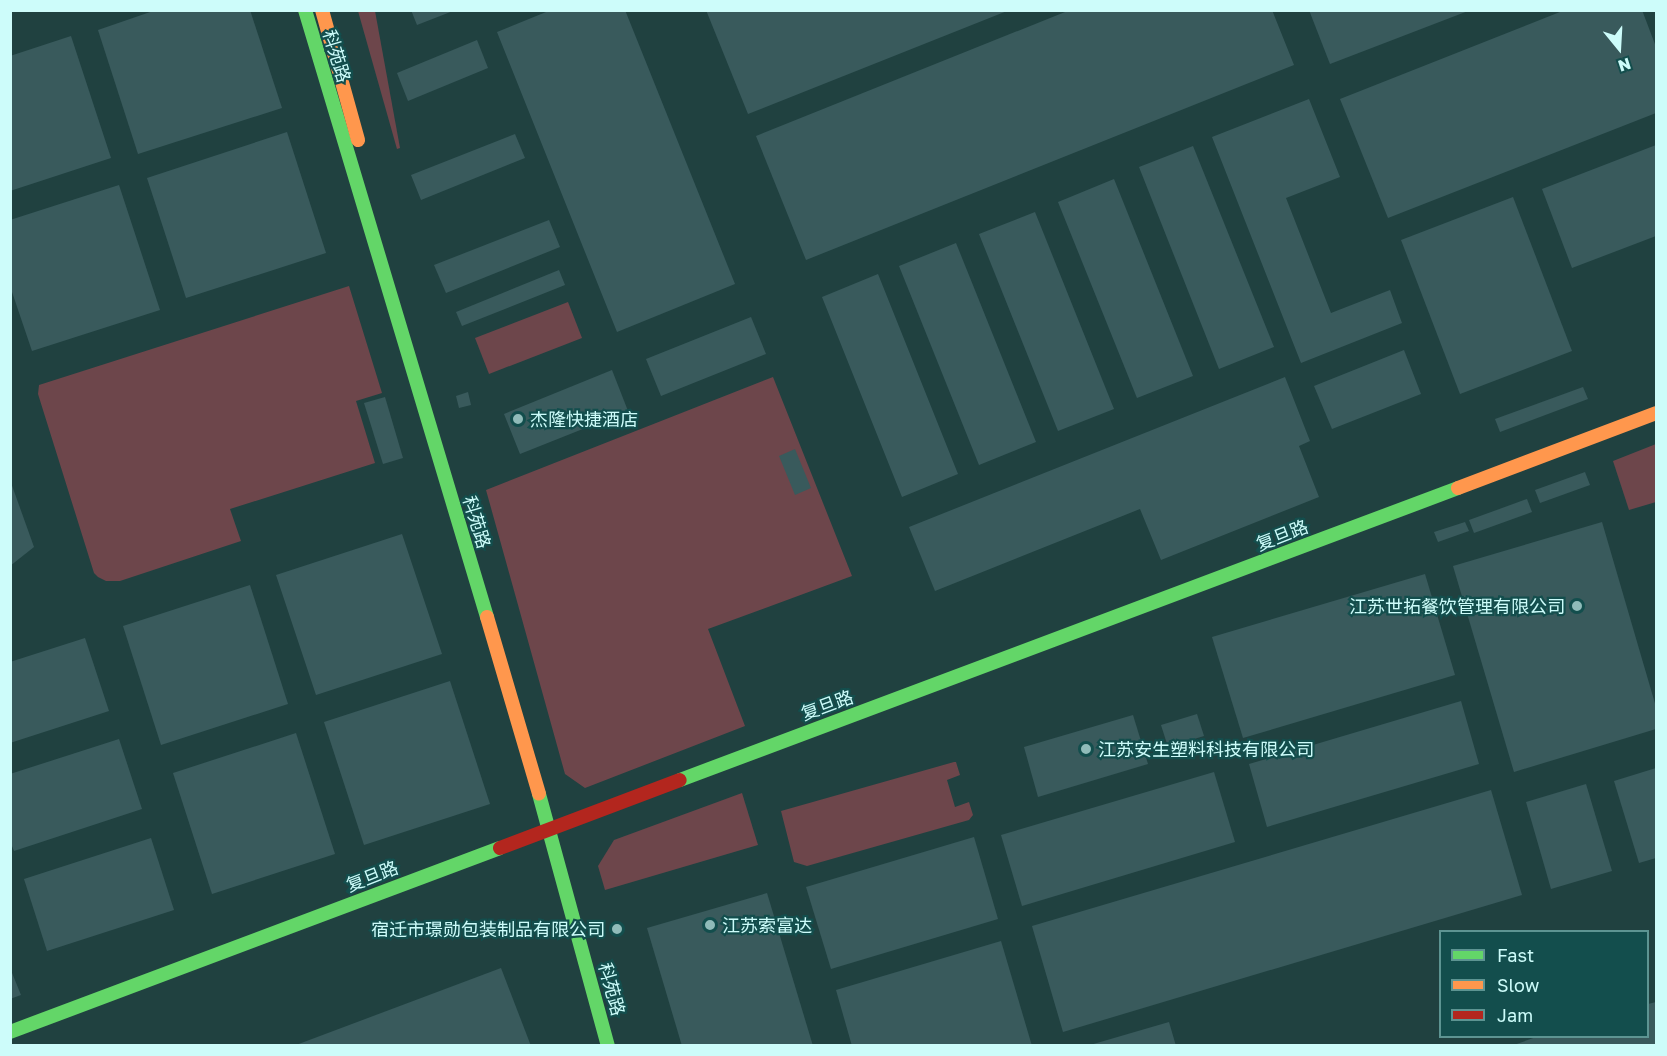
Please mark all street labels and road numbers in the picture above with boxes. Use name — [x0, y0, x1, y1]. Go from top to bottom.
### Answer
street label: 科苑路 — [319, 27, 355, 85]
street label: 科苑路 — [459, 493, 495, 551]
street label: 复旦路 — [1253, 515, 1311, 555]
street label: 复旦路 — [798, 686, 856, 724]
street label: 复旦路 — [343, 856, 401, 896]
street label: 科苑路 — [595, 960, 629, 1018]

